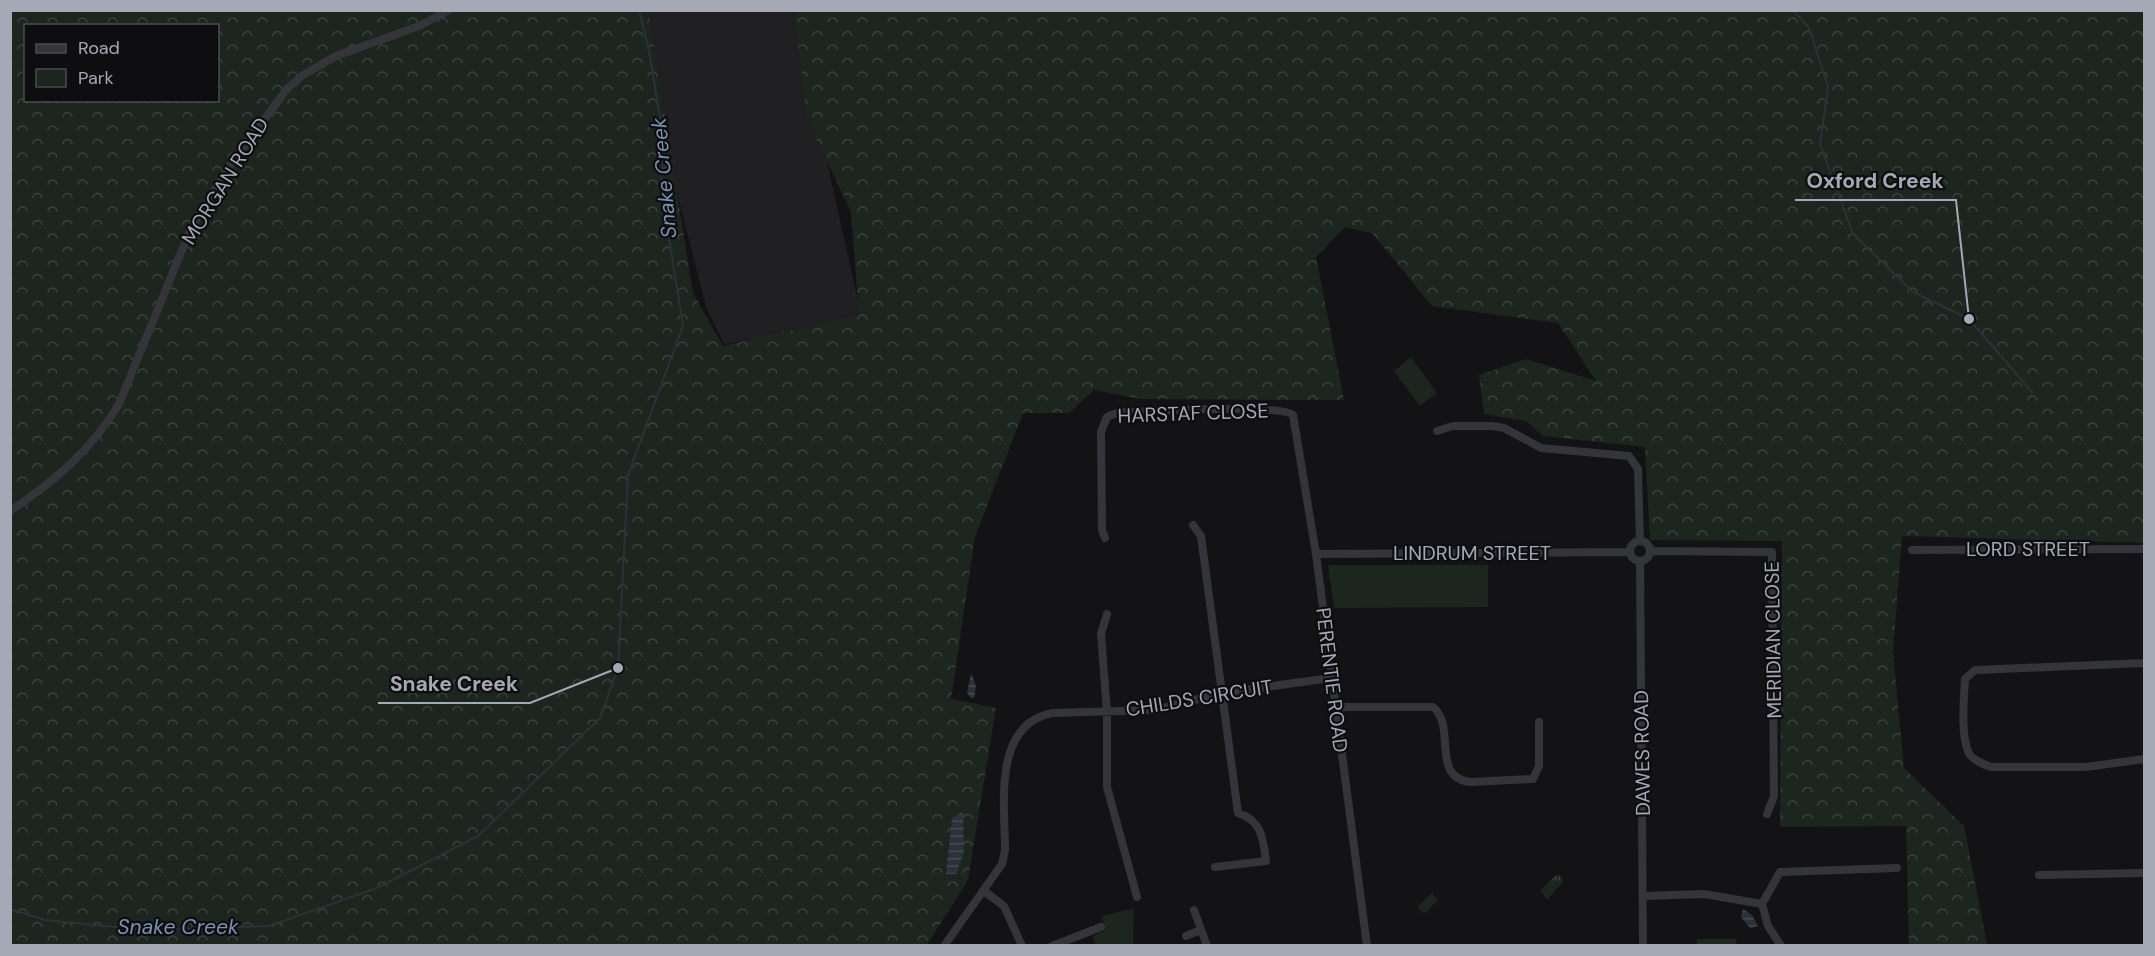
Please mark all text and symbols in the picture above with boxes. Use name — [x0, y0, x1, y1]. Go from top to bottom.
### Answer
legend — [24, 24, 219, 102]
text: Road — [78, 36, 120, 60]
text: Park — [78, 66, 114, 90]
street label: MORGAN ROAD — [176, 113, 274, 249]
water label: Snake Creek — [645, 116, 683, 240]
callout: Oxford Creek — [1795, 161, 1956, 200]
text: Oxford Creek — [1806, 167, 1944, 195]
street label: HARSTAF CLOSE — [1117, 397, 1269, 429]
street label: LORD STREET — [1966, 536, 2090, 562]
street label: LINDRUM STREET — [1393, 540, 1551, 566]
street label: MERIDIAN CLOSE — [1759, 561, 1787, 719]
street label: PERENTIE ROAD — [1310, 606, 1354, 754]
callout: Snake Creek — [378, 664, 530, 703]
text: Snake Creek — [390, 670, 518, 698]
street label: CHILDS CIRCUIT — [1124, 674, 1274, 722]
street label: DAWES ROAD — [1628, 690, 1656, 816]
water label: Snake Creek — [117, 913, 239, 941]

